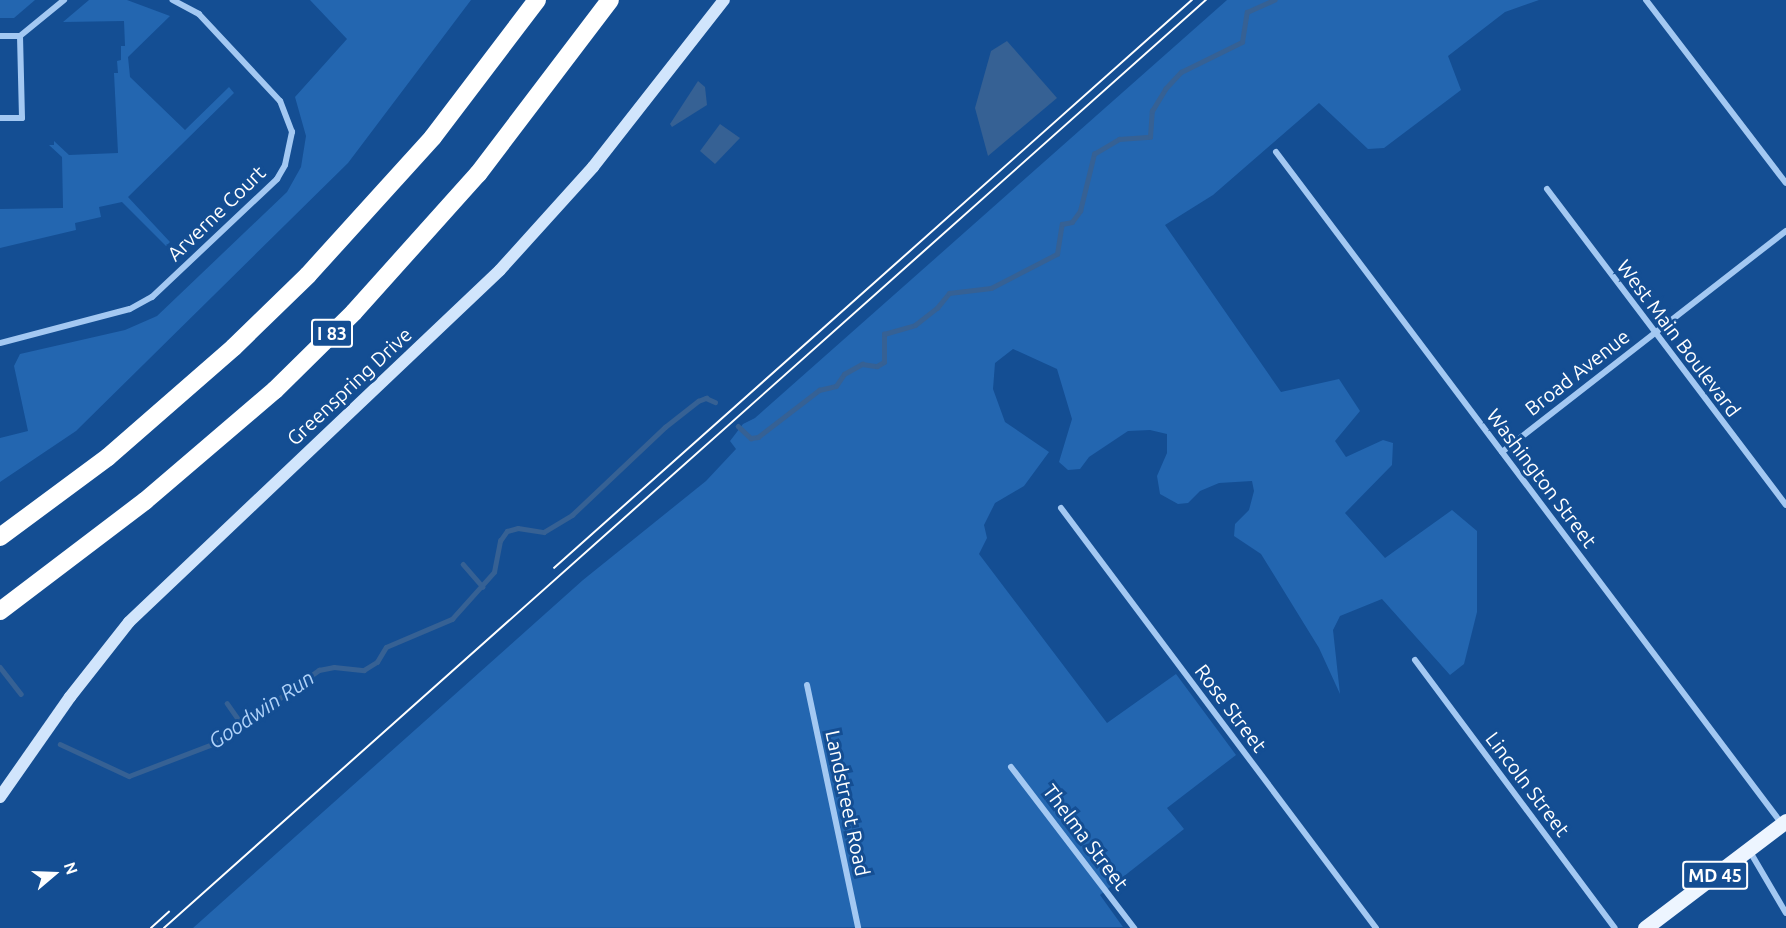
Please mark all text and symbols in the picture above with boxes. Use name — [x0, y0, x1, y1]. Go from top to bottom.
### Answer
street label: Arverne Court — [162, 160, 270, 266]
street label: West Main Boulevard — [1612, 255, 1746, 421]
road number: I 83 — [311, 318, 353, 348]
street label: Greenspring Drive — [282, 322, 416, 450]
street label: Broad Avenue — [1520, 324, 1634, 420]
street label: Washington Street — [1482, 404, 1602, 552]
street label: Rose Street — [1190, 659, 1272, 757]
water label: Goodwin Run — [203, 664, 319, 754]
street label: Lincoln Street — [1481, 727, 1575, 841]
street label: Landstreet Road — [821, 728, 875, 878]
street label: Thelma Street — [1038, 779, 1134, 895]
north arrow — [24, 844, 84, 904]
text: N — [61, 860, 81, 877]
road number: MD 45 — [1682, 860, 1748, 890]

